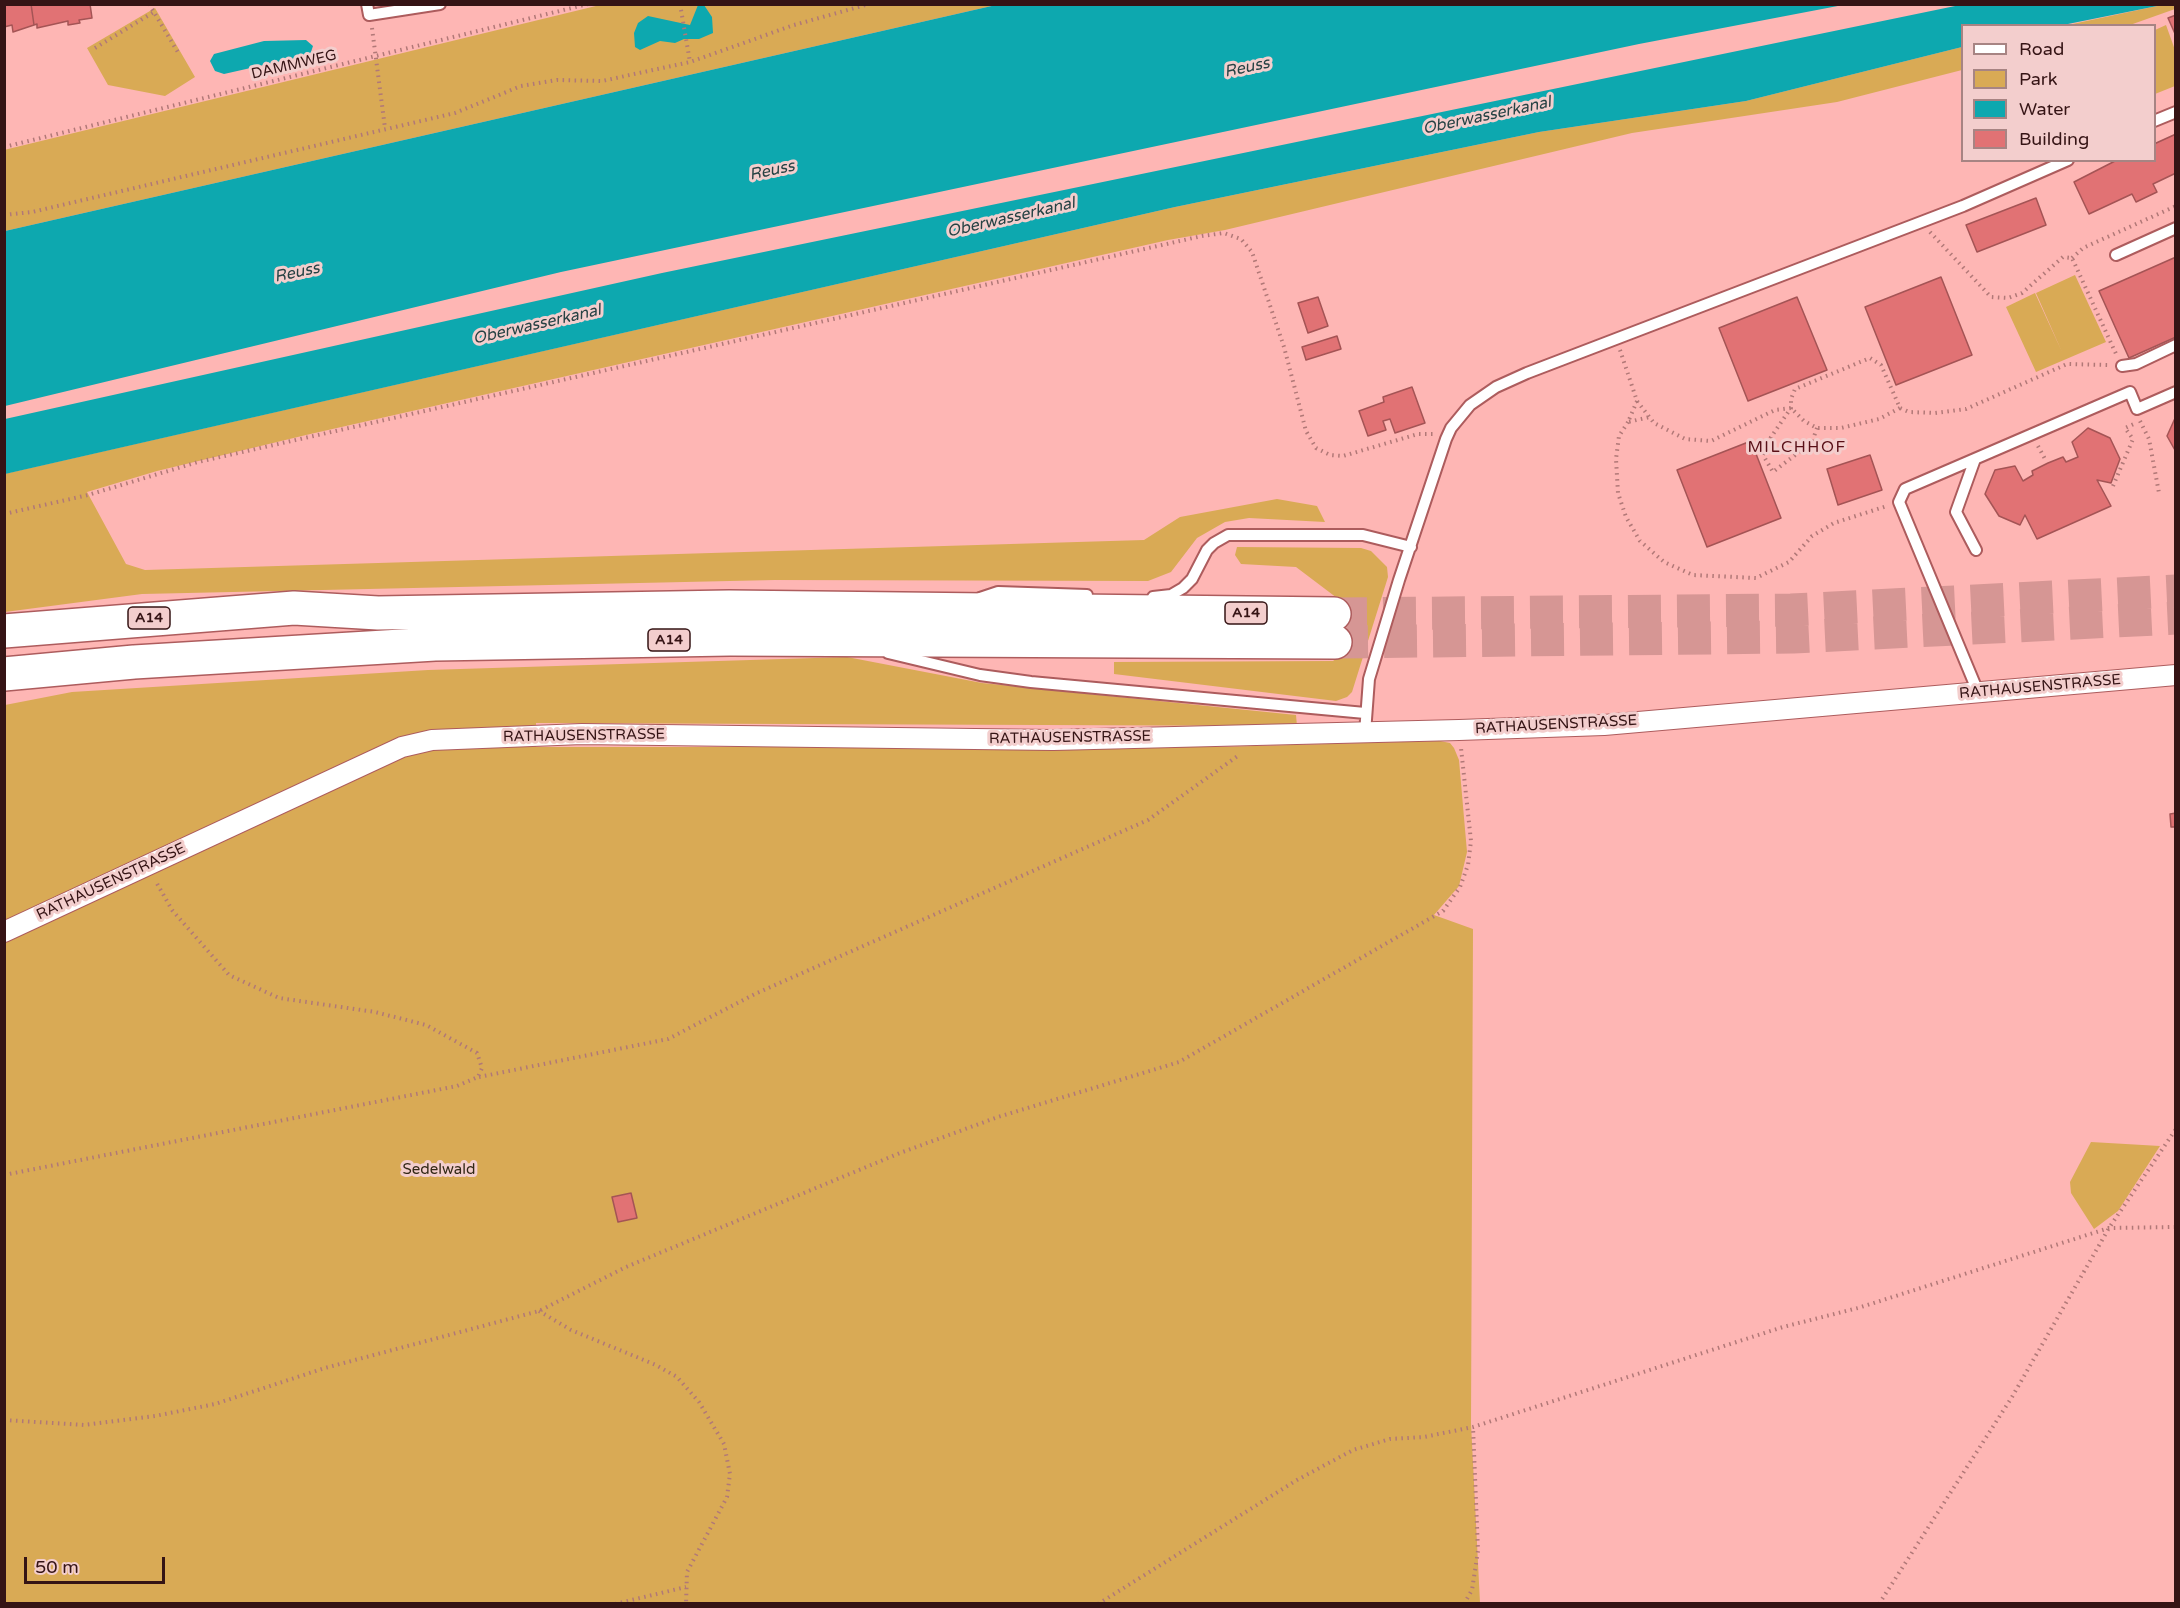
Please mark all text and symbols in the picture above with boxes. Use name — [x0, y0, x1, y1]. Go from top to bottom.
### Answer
legend — [1961, 24, 2156, 162]
text: Road — [2019, 38, 2064, 60]
street label: DAMMWEG — [249, 46, 339, 84]
water label: Reuss — [1223, 54, 1271, 82]
text: Park — [2019, 68, 2057, 90]
water label: Oberwasserkanal — [1421, 93, 1553, 139]
text: Water — [2019, 98, 2070, 120]
text: Building — [2019, 128, 2089, 150]
water label: Reuss — [748, 157, 796, 185]
water label: Oberwasserkanal — [945, 194, 1077, 242]
water label: Reuss — [273, 259, 321, 287]
water label: Oberwasserkanal — [471, 301, 603, 349]
district label: MILCHHOF — [1747, 438, 1847, 458]
road number: A14 — [1225, 602, 1267, 624]
road number: A14 — [128, 607, 170, 629]
road number: A14 — [648, 629, 690, 651]
street label: RATHAUSENSTRASSE — [1958, 671, 2122, 703]
street label: RATHAUSENSTRASSE — [1475, 712, 1637, 738]
street label: RATHAUSENSTRASSE — [503, 726, 665, 746]
street label: RATHAUSENSTRASSE — [989, 728, 1151, 748]
street label: RATHAUSENSTRASSE — [34, 840, 188, 924]
park label: Sedelwald — [403, 1161, 475, 1179]
scale bar — [27, 1545, 168, 1583]
text: 50 m — [35, 1556, 79, 1578]

